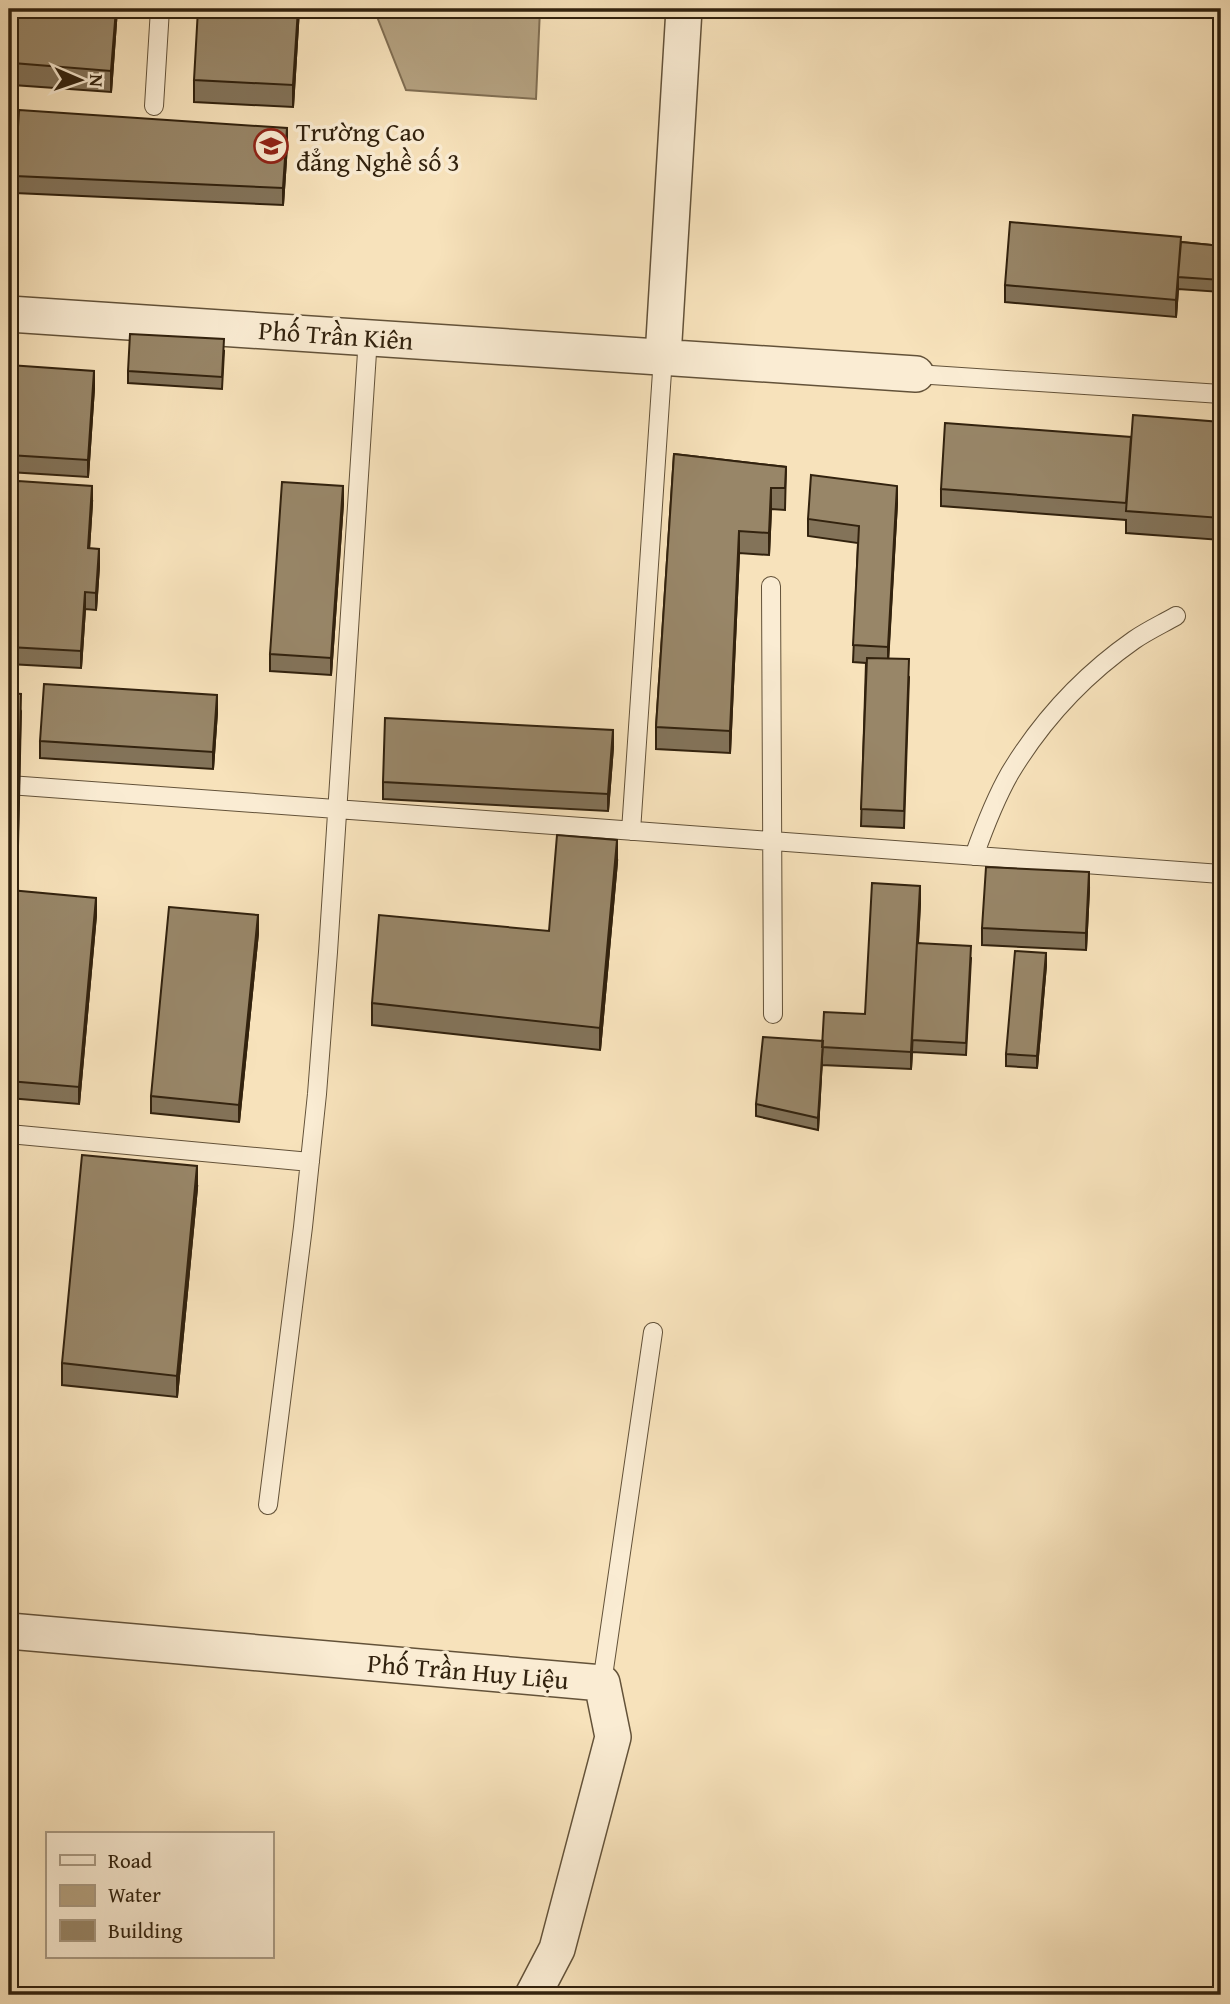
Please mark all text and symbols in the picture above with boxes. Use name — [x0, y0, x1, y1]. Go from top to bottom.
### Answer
north arrow — [46, 46, 116, 116]
text: N — [83, 74, 111, 88]
place label: Trường Cao đẳng Nghề số 3 — [296, 112, 460, 181]
school or university icon: Trường Cao đẳng Nghề số 3 — [252, 127, 290, 165]
street label: Phố Trần Kiên — [257, 310, 415, 360]
street label: Phố Trần Huy Liệu — [366, 1643, 570, 1699]
legend — [46, 1832, 273, 1958]
text: Road — [108, 1845, 153, 1876]
text: Water — [108, 1879, 161, 1910]
text: Building — [108, 1915, 183, 1946]

